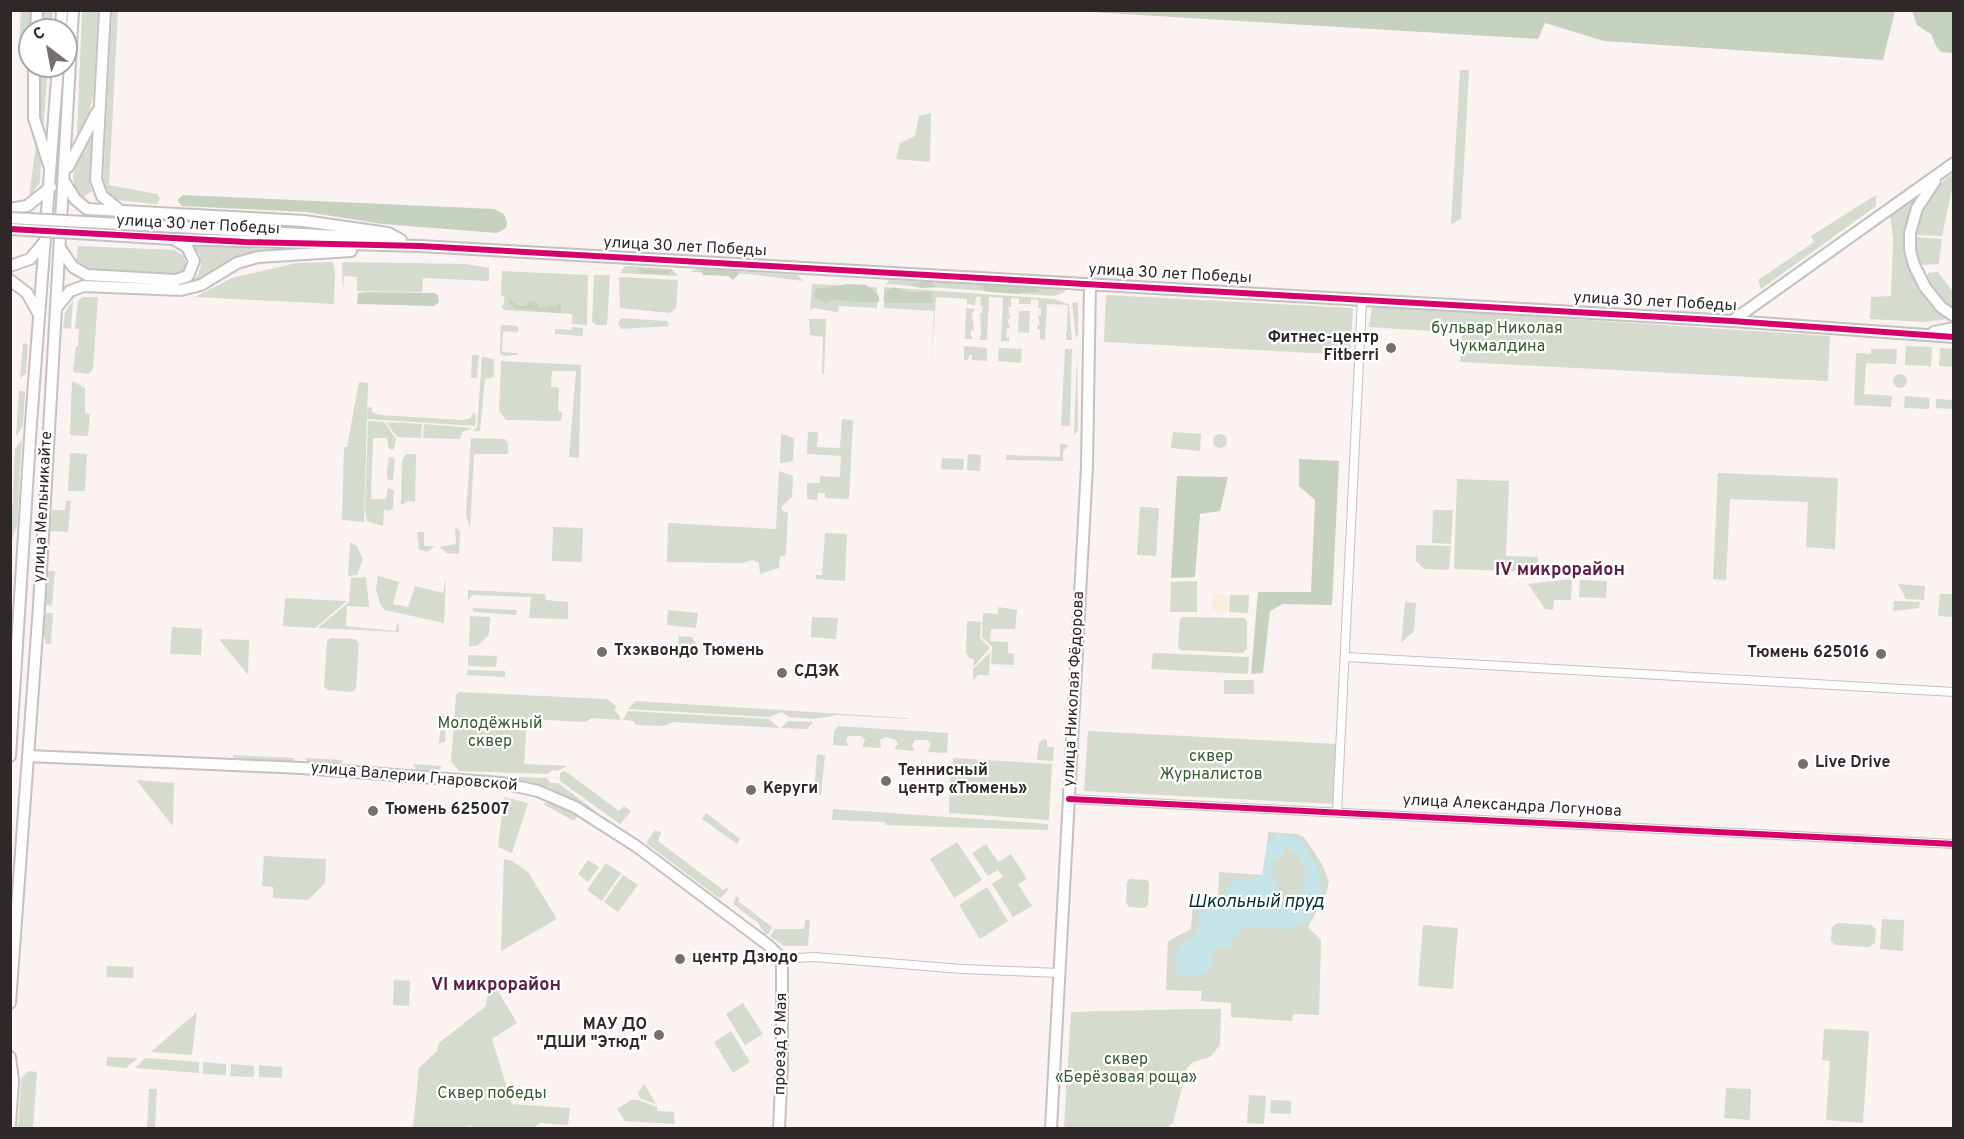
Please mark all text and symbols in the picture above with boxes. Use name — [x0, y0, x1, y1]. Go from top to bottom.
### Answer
north arrow — [18, 18, 78, 78]
text: С — [30, 23, 49, 46]
street label: улица 30 лет Победы — [116, 212, 280, 240]
street label: улица 30 лет Победы — [603, 234, 767, 262]
street label: улица 30 лет Победы — [1088, 261, 1252, 289]
street label: улица 30 лет Победы — [1573, 289, 1737, 317]
park label: бульвар Николая Чукмалдина — [1431, 320, 1563, 358]
place label: Фитнес-центр Fitberri — [1268, 329, 1379, 367]
marker: Фитнес-центр Fitberri — [1384, 341, 1398, 355]
street label: улица Мельникайте — [30, 431, 58, 583]
district label: IV микрорайон — [1495, 560, 1625, 582]
street label: улица Николая Фёдорова — [1060, 591, 1090, 787]
place label: Тхэквондо Тюмень — [614, 642, 764, 662]
place label: Тюмень 625016 — [1747, 644, 1869, 664]
marker: Тхэквондо Тюмень — [595, 645, 609, 659]
marker: Тюмень 625016 — [1874, 647, 1888, 661]
place label: СДЭК — [794, 663, 840, 683]
marker: СДЭК — [775, 666, 789, 680]
park label: Молодёжный сквер — [437, 715, 543, 753]
park label: сквер Журналистов — [1159, 748, 1263, 786]
place label: Live Drive — [1815, 754, 1890, 774]
marker: Live Drive — [1796, 757, 1810, 771]
street label: улица Валерии Гнаровской — [310, 759, 518, 797]
place label: Теннисный центр «Тюмень» — [898, 762, 1027, 800]
marker: Теннисный центр «Тюмень» — [879, 774, 893, 788]
place label: Керуги — [763, 780, 818, 800]
marker: Керуги — [744, 783, 758, 797]
street label: улица Александра Логунова — [1402, 792, 1622, 822]
place label: Тюмень 625007 — [385, 801, 509, 821]
marker: Тюмень 625007 — [366, 804, 380, 818]
water label: Школьный пруд — [1188, 892, 1324, 914]
place label: центр Дзюдо — [692, 949, 798, 969]
marker: центр Дзюдо — [673, 952, 687, 966]
district label: VI микрорайон — [431, 975, 561, 997]
street label: проезд 9 Мая — [772, 993, 792, 1095]
place label: МАУ ДО "ДШИ "Этюд" — [536, 1016, 647, 1054]
marker: МАУ ДО "ДШИ "Этюд" — [652, 1028, 666, 1042]
park label: сквер «Берёзовая роща» — [1055, 1051, 1197, 1089]
park label: Сквер победы — [437, 1085, 547, 1105]

